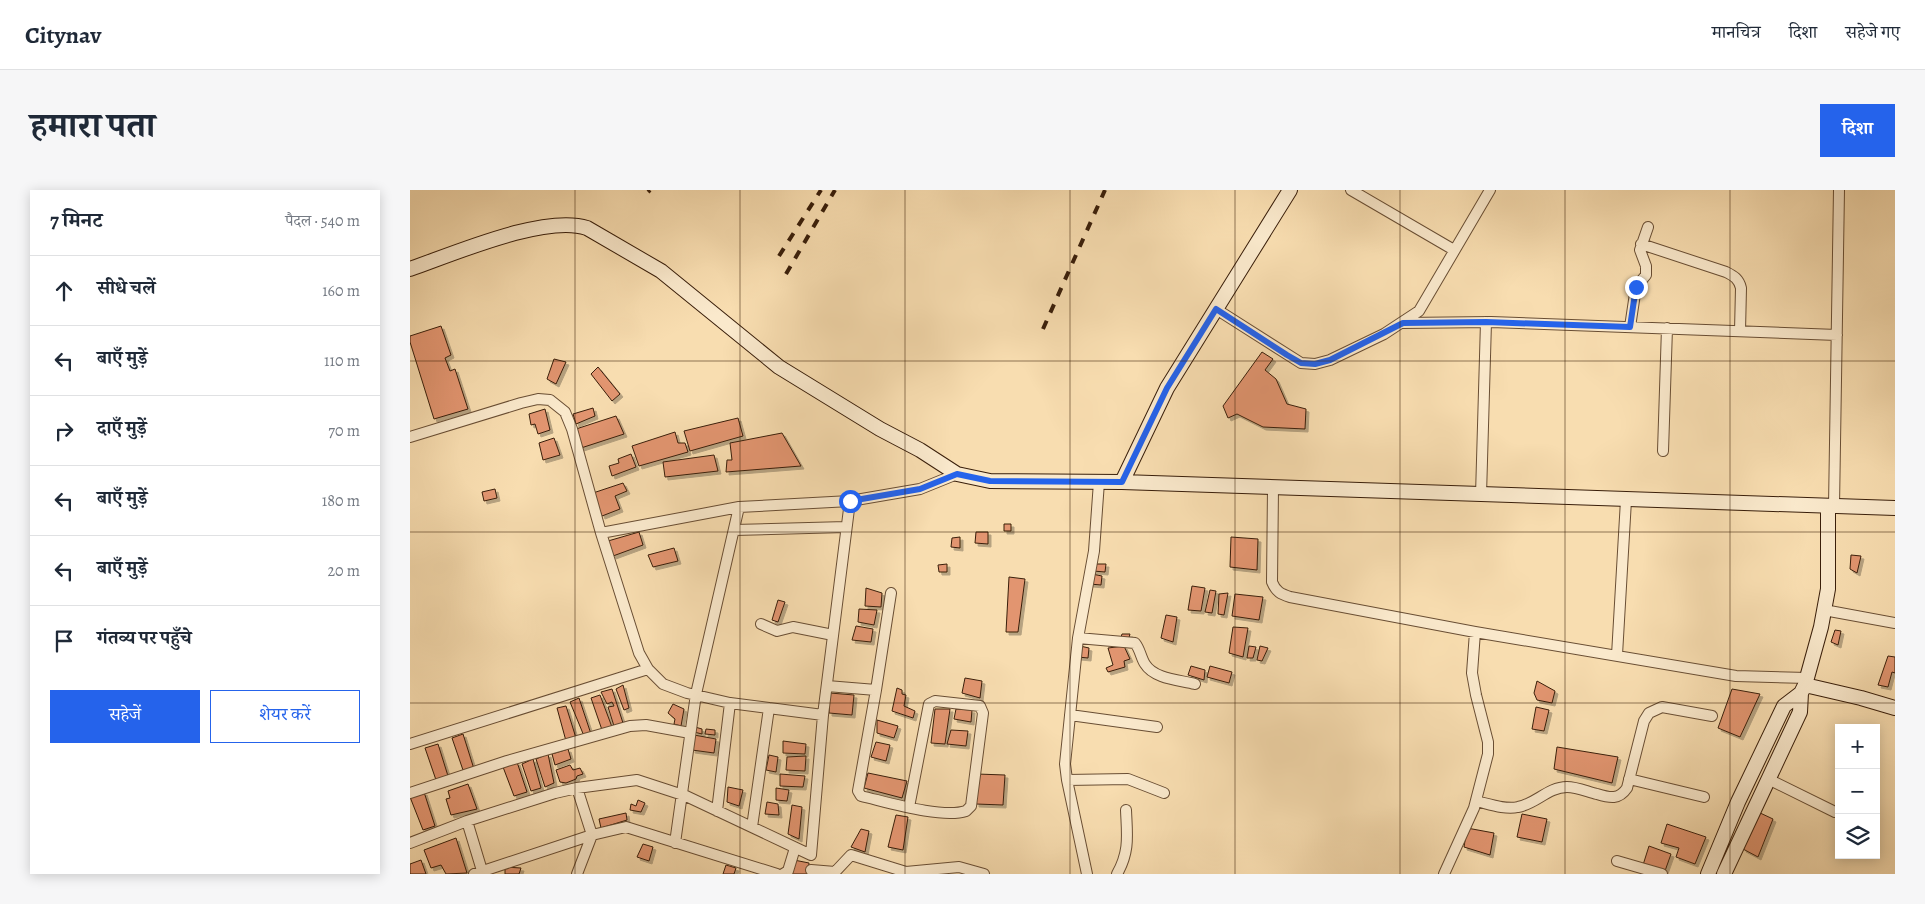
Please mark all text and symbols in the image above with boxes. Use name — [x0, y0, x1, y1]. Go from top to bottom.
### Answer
text: Citynav — [25, 19, 101, 51]
text: मानचित्र — [1712, 20, 1761, 44]
text: दिशा — [1789, 20, 1817, 44]
text: सहेजे गए — [1845, 20, 1900, 44]
text: हमारा पता — [30, 101, 155, 149]
button: दिशा — [1820, 104, 1895, 157]
text: 7 मिनट — [50, 206, 102, 234]
text: पैदल · 540 m — [285, 210, 360, 232]
text: सीधे चलें — [97, 275, 155, 301]
route end — [1625, 276, 1648, 299]
icon: ahead — [50, 277, 78, 305]
text: 160 m — [322, 280, 360, 302]
text: बाएँ मुड़ें — [97, 345, 147, 371]
icon: left — [50, 347, 78, 375]
text: 110 m — [324, 350, 360, 372]
text: दाएँ मुड़ें — [97, 415, 147, 441]
icon: right — [50, 417, 78, 445]
text: 70 m — [328, 420, 360, 442]
text: बाएँ मुड़ें — [97, 485, 147, 511]
icon: left — [50, 487, 78, 515]
text: 180 m — [322, 490, 360, 512]
route start — [839, 490, 862, 513]
text: बाएँ मुड़ें — [97, 555, 147, 581]
icon: left — [50, 557, 78, 585]
text: 20 m — [327, 560, 360, 582]
text: गंतव्य पर पहुँचे — [97, 625, 192, 651]
icon: arrive — [50, 627, 78, 655]
button: सहेजें — [50, 690, 200, 743]
button: शेयर करें — [210, 690, 360, 743]
map controls — [1835, 724, 1880, 859]
button: + — [1835, 724, 1880, 769]
button: − — [1835, 769, 1880, 814]
button: layers — [1835, 814, 1880, 859]

